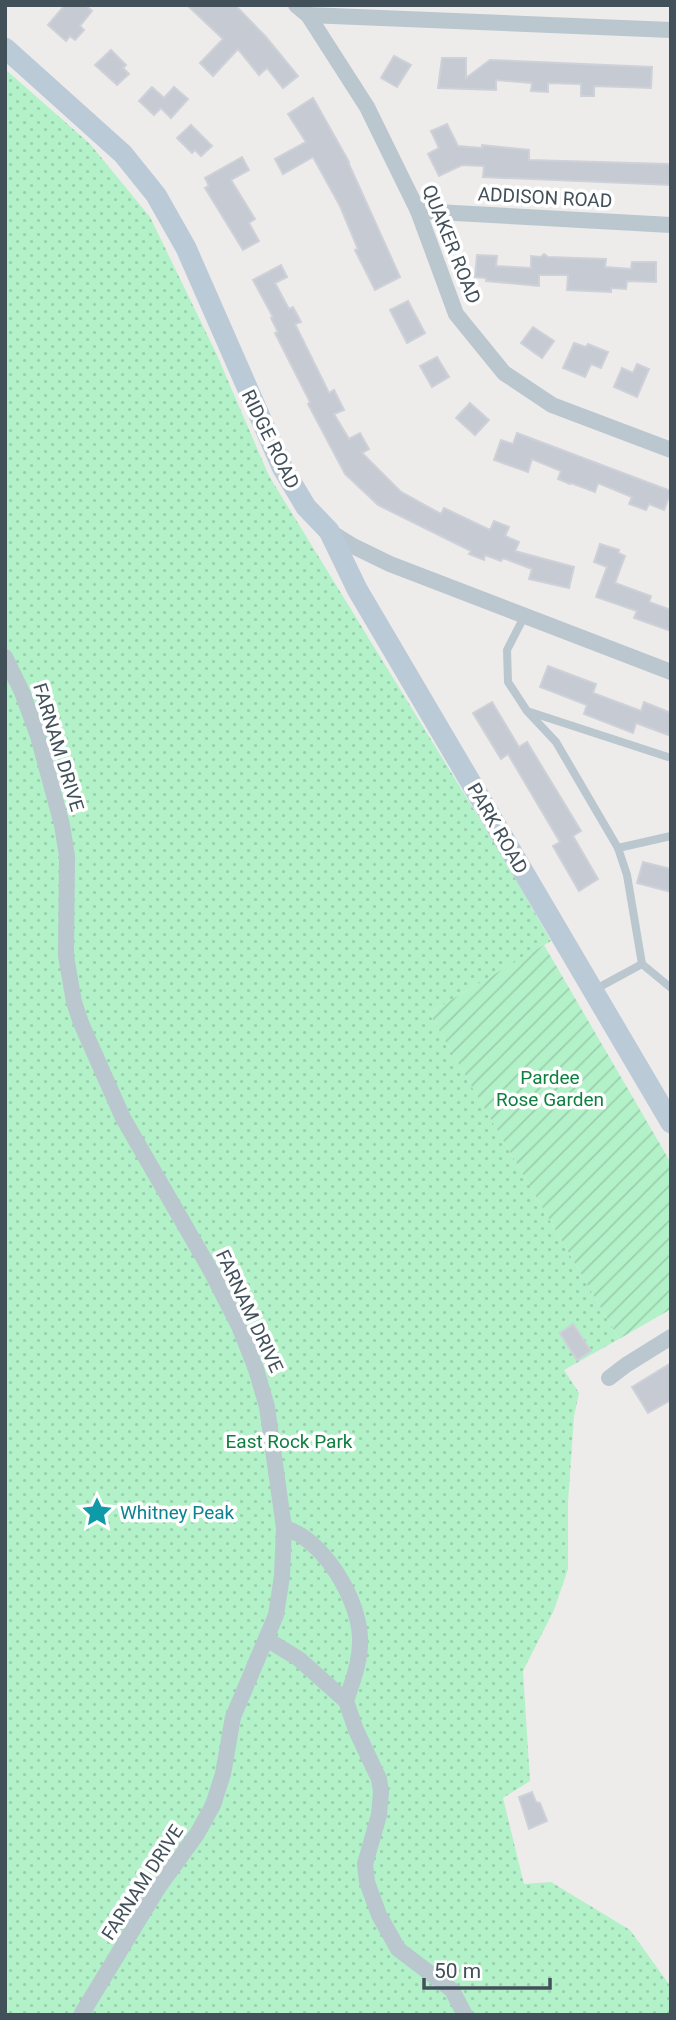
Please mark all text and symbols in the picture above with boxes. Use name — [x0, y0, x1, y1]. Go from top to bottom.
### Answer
street label: QUAKER ROAD — [417, 181, 486, 307]
street label: ADDISON ROAD — [477, 182, 613, 213]
street label: RIDGE ROAD — [237, 386, 304, 492]
street label: FARNAM DRIVE — [28, 680, 89, 814]
street label: PARK ROAD — [462, 779, 533, 878]
park label: Pardee Rose Garden — [496, 1066, 604, 1111]
street label: FARNAM DRIVE — [211, 1246, 288, 1376]
park label: East Rock Park — [226, 1430, 353, 1453]
place icon: Whitney Peak — [80, 1495, 114, 1529]
place label: Whitney Peak — [120, 1501, 235, 1524]
street label: FARNAM DRIVE — [97, 1820, 188, 1944]
scale bar — [424, 1946, 550, 1990]
text: 50 m — [434, 1959, 481, 1983]

